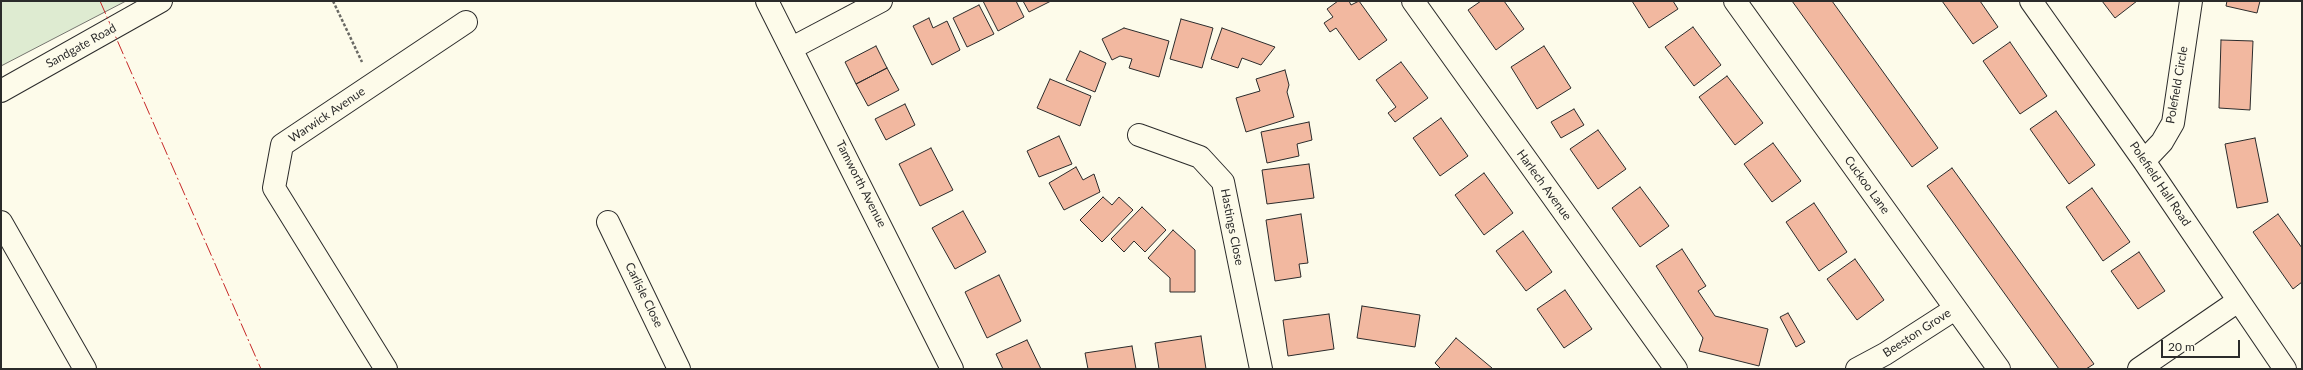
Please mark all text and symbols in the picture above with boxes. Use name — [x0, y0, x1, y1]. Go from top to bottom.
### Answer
street label: Sandgate Road — [43, 21, 119, 71]
street label: Polefield Circle — [2163, 45, 2191, 125]
street label: Warwick Avenue — [286, 84, 368, 146]
street label: Tamworth Avenue — [833, 138, 889, 230]
street label: Polefield Hall Road — [2126, 139, 2194, 229]
street label: Harlech Avenue — [1514, 147, 1574, 223]
street label: Cuckoo Lane — [1841, 153, 1893, 217]
street label: Hastings Close — [1217, 187, 1247, 267]
street label: Carlisle Close — [622, 260, 666, 330]
street label: Beeston Grove — [1880, 306, 1954, 360]
scale bar — [2163, 332, 2242, 358]
text: 20 m — [2168, 339, 2195, 354]

